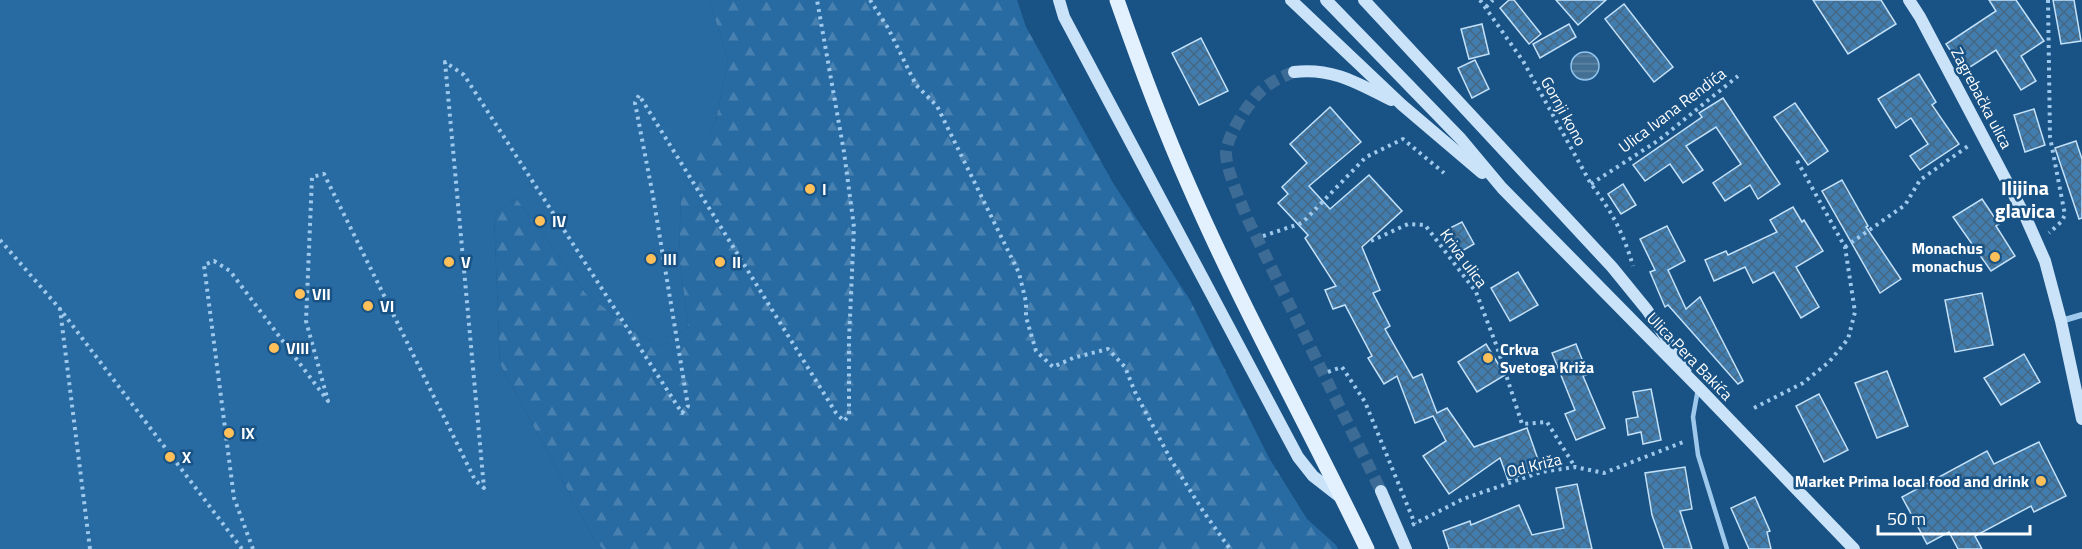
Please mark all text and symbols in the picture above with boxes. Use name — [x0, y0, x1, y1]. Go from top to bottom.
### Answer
street label: Zagrebačka ulica — [1945, 43, 2019, 153]
street label: Ulica Ivana Rendića — [1613, 62, 1731, 158]
street label: Gornji kono — [1535, 72, 1593, 150]
district label: Ilijina glavica — [1995, 172, 2055, 226]
place label: I — [822, 177, 827, 201]
marker: I — [803, 182, 817, 196]
place label: IV — [552, 209, 567, 233]
marker: IV — [533, 214, 547, 228]
street label: Kriva ulica — [1434, 223, 1494, 293]
place label: Monachus monachus — [1911, 236, 1983, 278]
place label: III — [663, 247, 677, 271]
place label: V — [461, 250, 471, 274]
place label: II — [732, 250, 741, 274]
marker: Monachus monachus — [1988, 250, 2002, 264]
marker: III — [644, 252, 658, 266]
marker: V — [442, 255, 456, 269]
marker: II — [713, 255, 727, 269]
place label: VII — [312, 282, 331, 306]
marker: VII — [293, 287, 307, 301]
place label: VI — [380, 294, 394, 318]
marker: VI — [361, 299, 375, 313]
street label: Ulica Pera Bakića — [1642, 306, 1738, 406]
place label: VIII — [286, 336, 309, 360]
place label: Crkva Svetoga Križa — [1500, 337, 1594, 379]
marker: VIII — [267, 341, 281, 355]
marker: Crkva Svetoga Križa — [1481, 351, 1495, 365]
place label: IX — [241, 421, 255, 445]
marker: IX — [222, 426, 236, 440]
place label: X — [182, 445, 191, 469]
street label: Od Križa — [1504, 447, 1564, 483]
marker: X — [163, 450, 177, 464]
place label: Market Prima local food and drink — [1795, 469, 2030, 493]
marker: Market Prima local food and drink — [2034, 474, 2048, 488]
scale bar — [1878, 498, 2030, 536]
text: 50 m — [1887, 505, 1926, 532]

